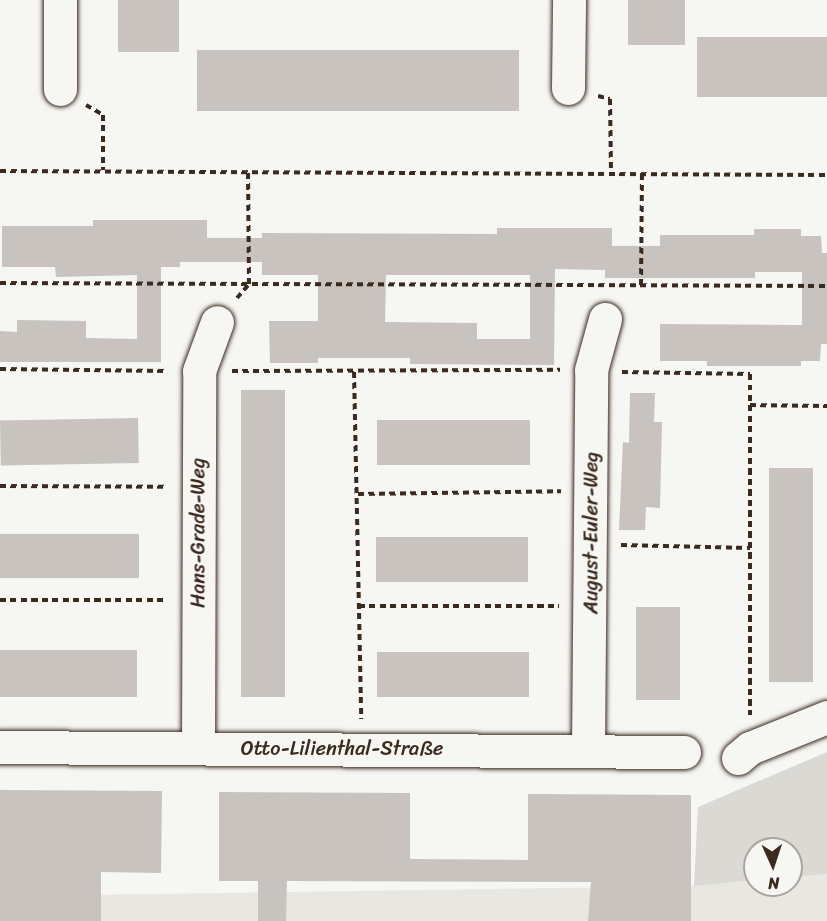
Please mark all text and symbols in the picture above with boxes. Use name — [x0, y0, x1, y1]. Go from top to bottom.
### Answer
street label: August-Euler-Weg — [579, 452, 603, 614]
street label: Hans-Grade-Weg — [186, 458, 210, 608]
street label: Otto-Lilienthal-Straße — [241, 736, 443, 760]
north arrow — [743, 837, 803, 897]
text: N — [768, 869, 780, 898]

